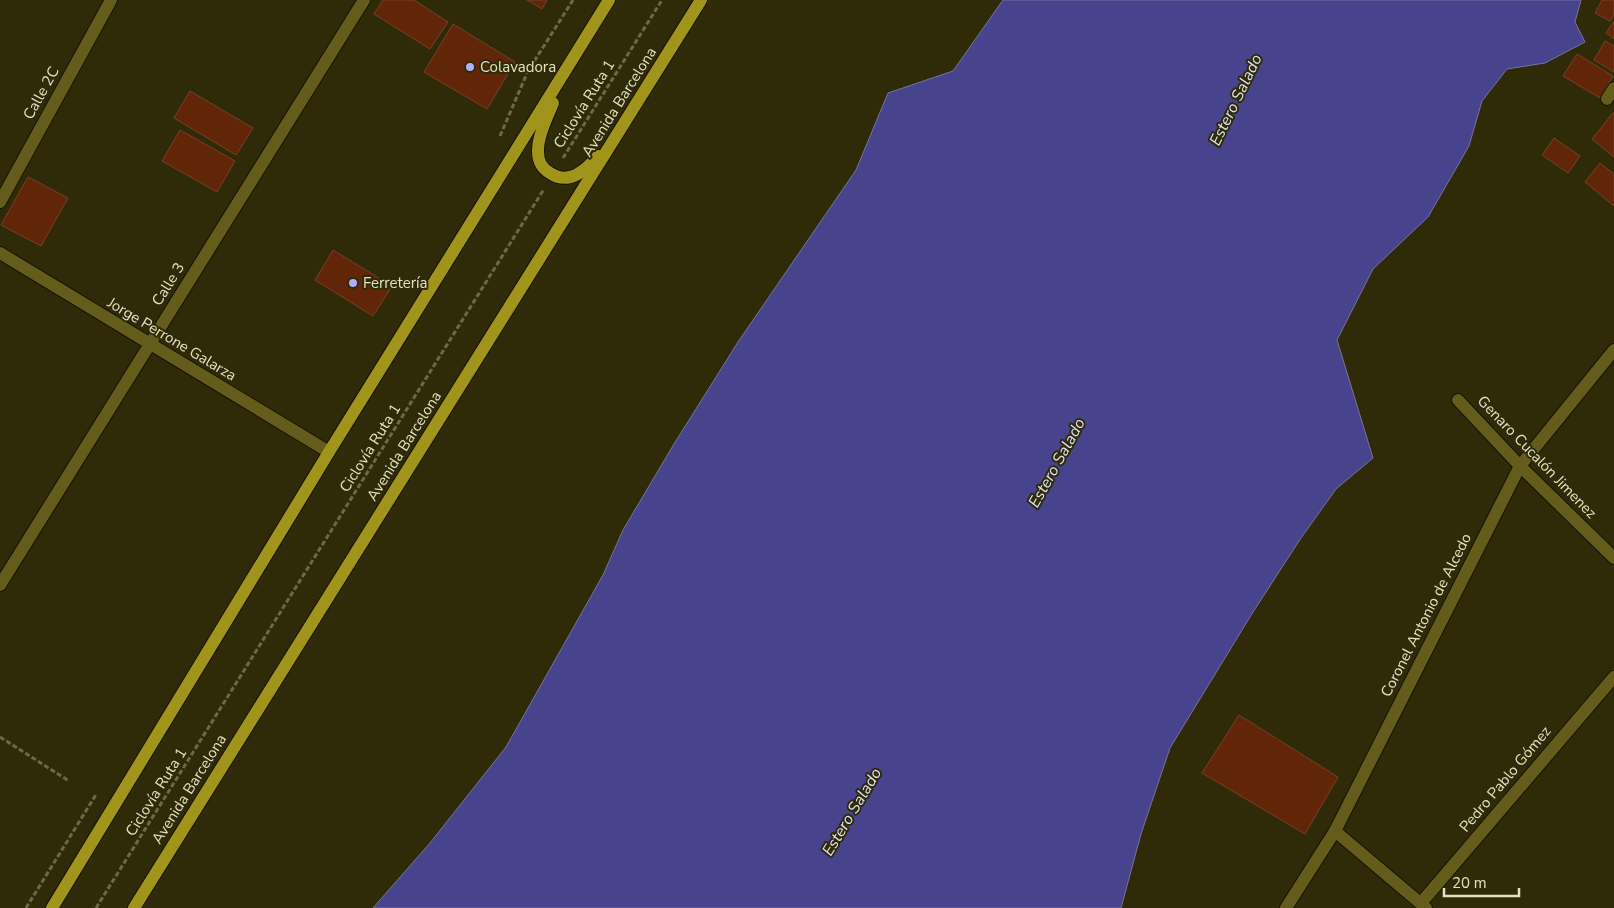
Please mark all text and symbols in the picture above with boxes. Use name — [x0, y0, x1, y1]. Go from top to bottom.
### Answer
street label: Avenida Barcelona — [577, 43, 661, 161]
water label: Estero Salado — [1204, 50, 1268, 149]
street label: Ciclovía Ruta 1 — [549, 56, 619, 152]
place label: Colavadora — [480, 57, 556, 77]
marker: Colavadora — [464, 61, 476, 73]
street label: Calle 2C — [18, 63, 64, 123]
street label: Calle 3 — [147, 259, 189, 309]
place label: Ferretería — [363, 273, 428, 293]
marker: Ferretería — [347, 277, 359, 289]
street label: Jorge Perrone Galarza — [103, 292, 240, 385]
street label: Avenida Barcelona — [362, 387, 446, 505]
street label: Genaro Cucalón Jimenez — [1473, 391, 1601, 523]
street label: Ciclovía Ruta 1 — [335, 400, 405, 496]
water label: Estero Salado — [1023, 414, 1091, 512]
street label: Coronel Antonio de Alcedo — [1376, 530, 1476, 700]
street label: Pedro Pablo Gómez — [1455, 722, 1555, 836]
street label: Avenida Barcelona — [147, 730, 231, 848]
street label: Ciclovía Ruta 1 — [121, 744, 191, 840]
water label: Estero Salado — [817, 764, 887, 860]
scale bar — [1444, 866, 1519, 898]
text: 20 m — [1452, 873, 1487, 893]

